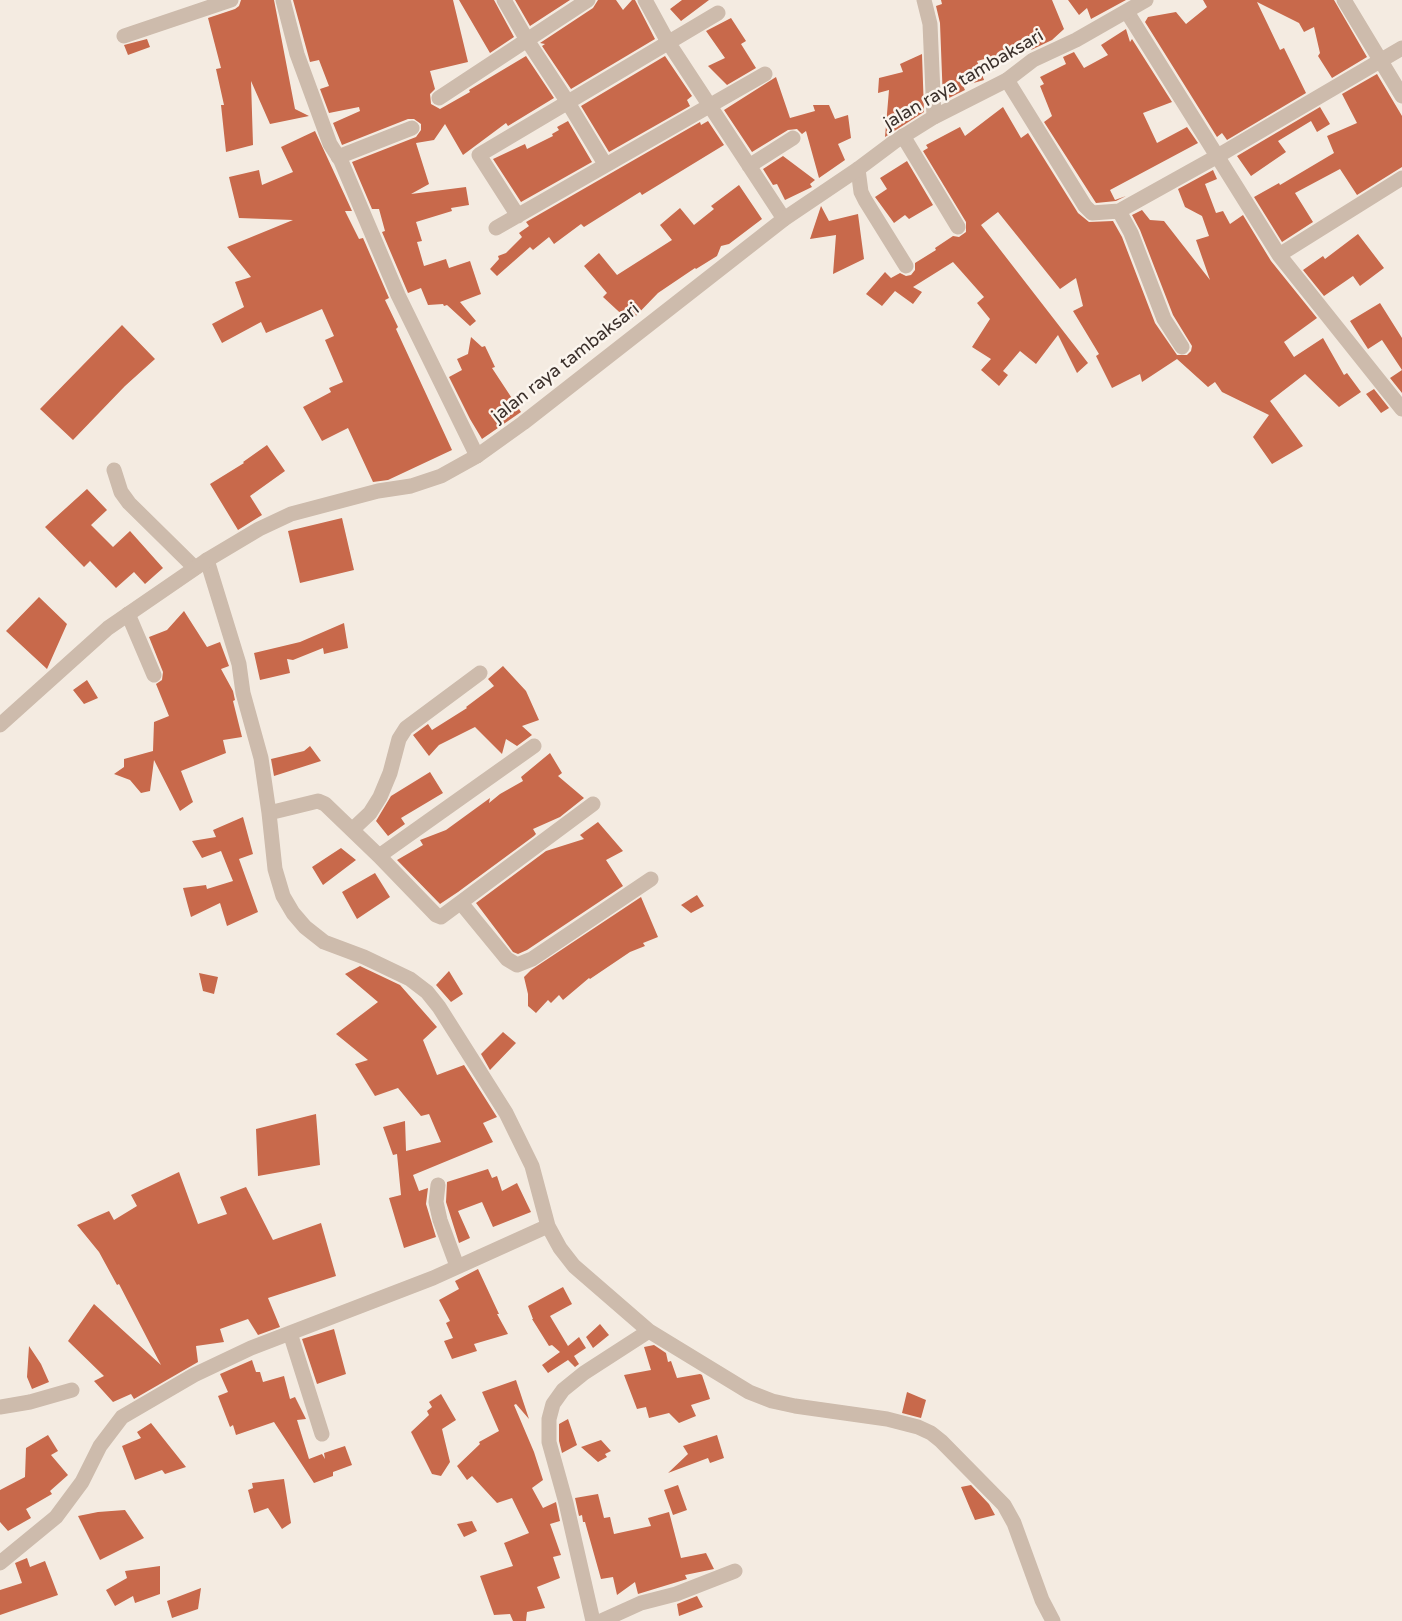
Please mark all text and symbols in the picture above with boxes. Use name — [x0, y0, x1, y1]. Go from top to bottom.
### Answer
street label: jalan raya tambaksari — [880, 25, 1048, 135]
street label: jalan raya tambaksari — [488, 299, 644, 427]

